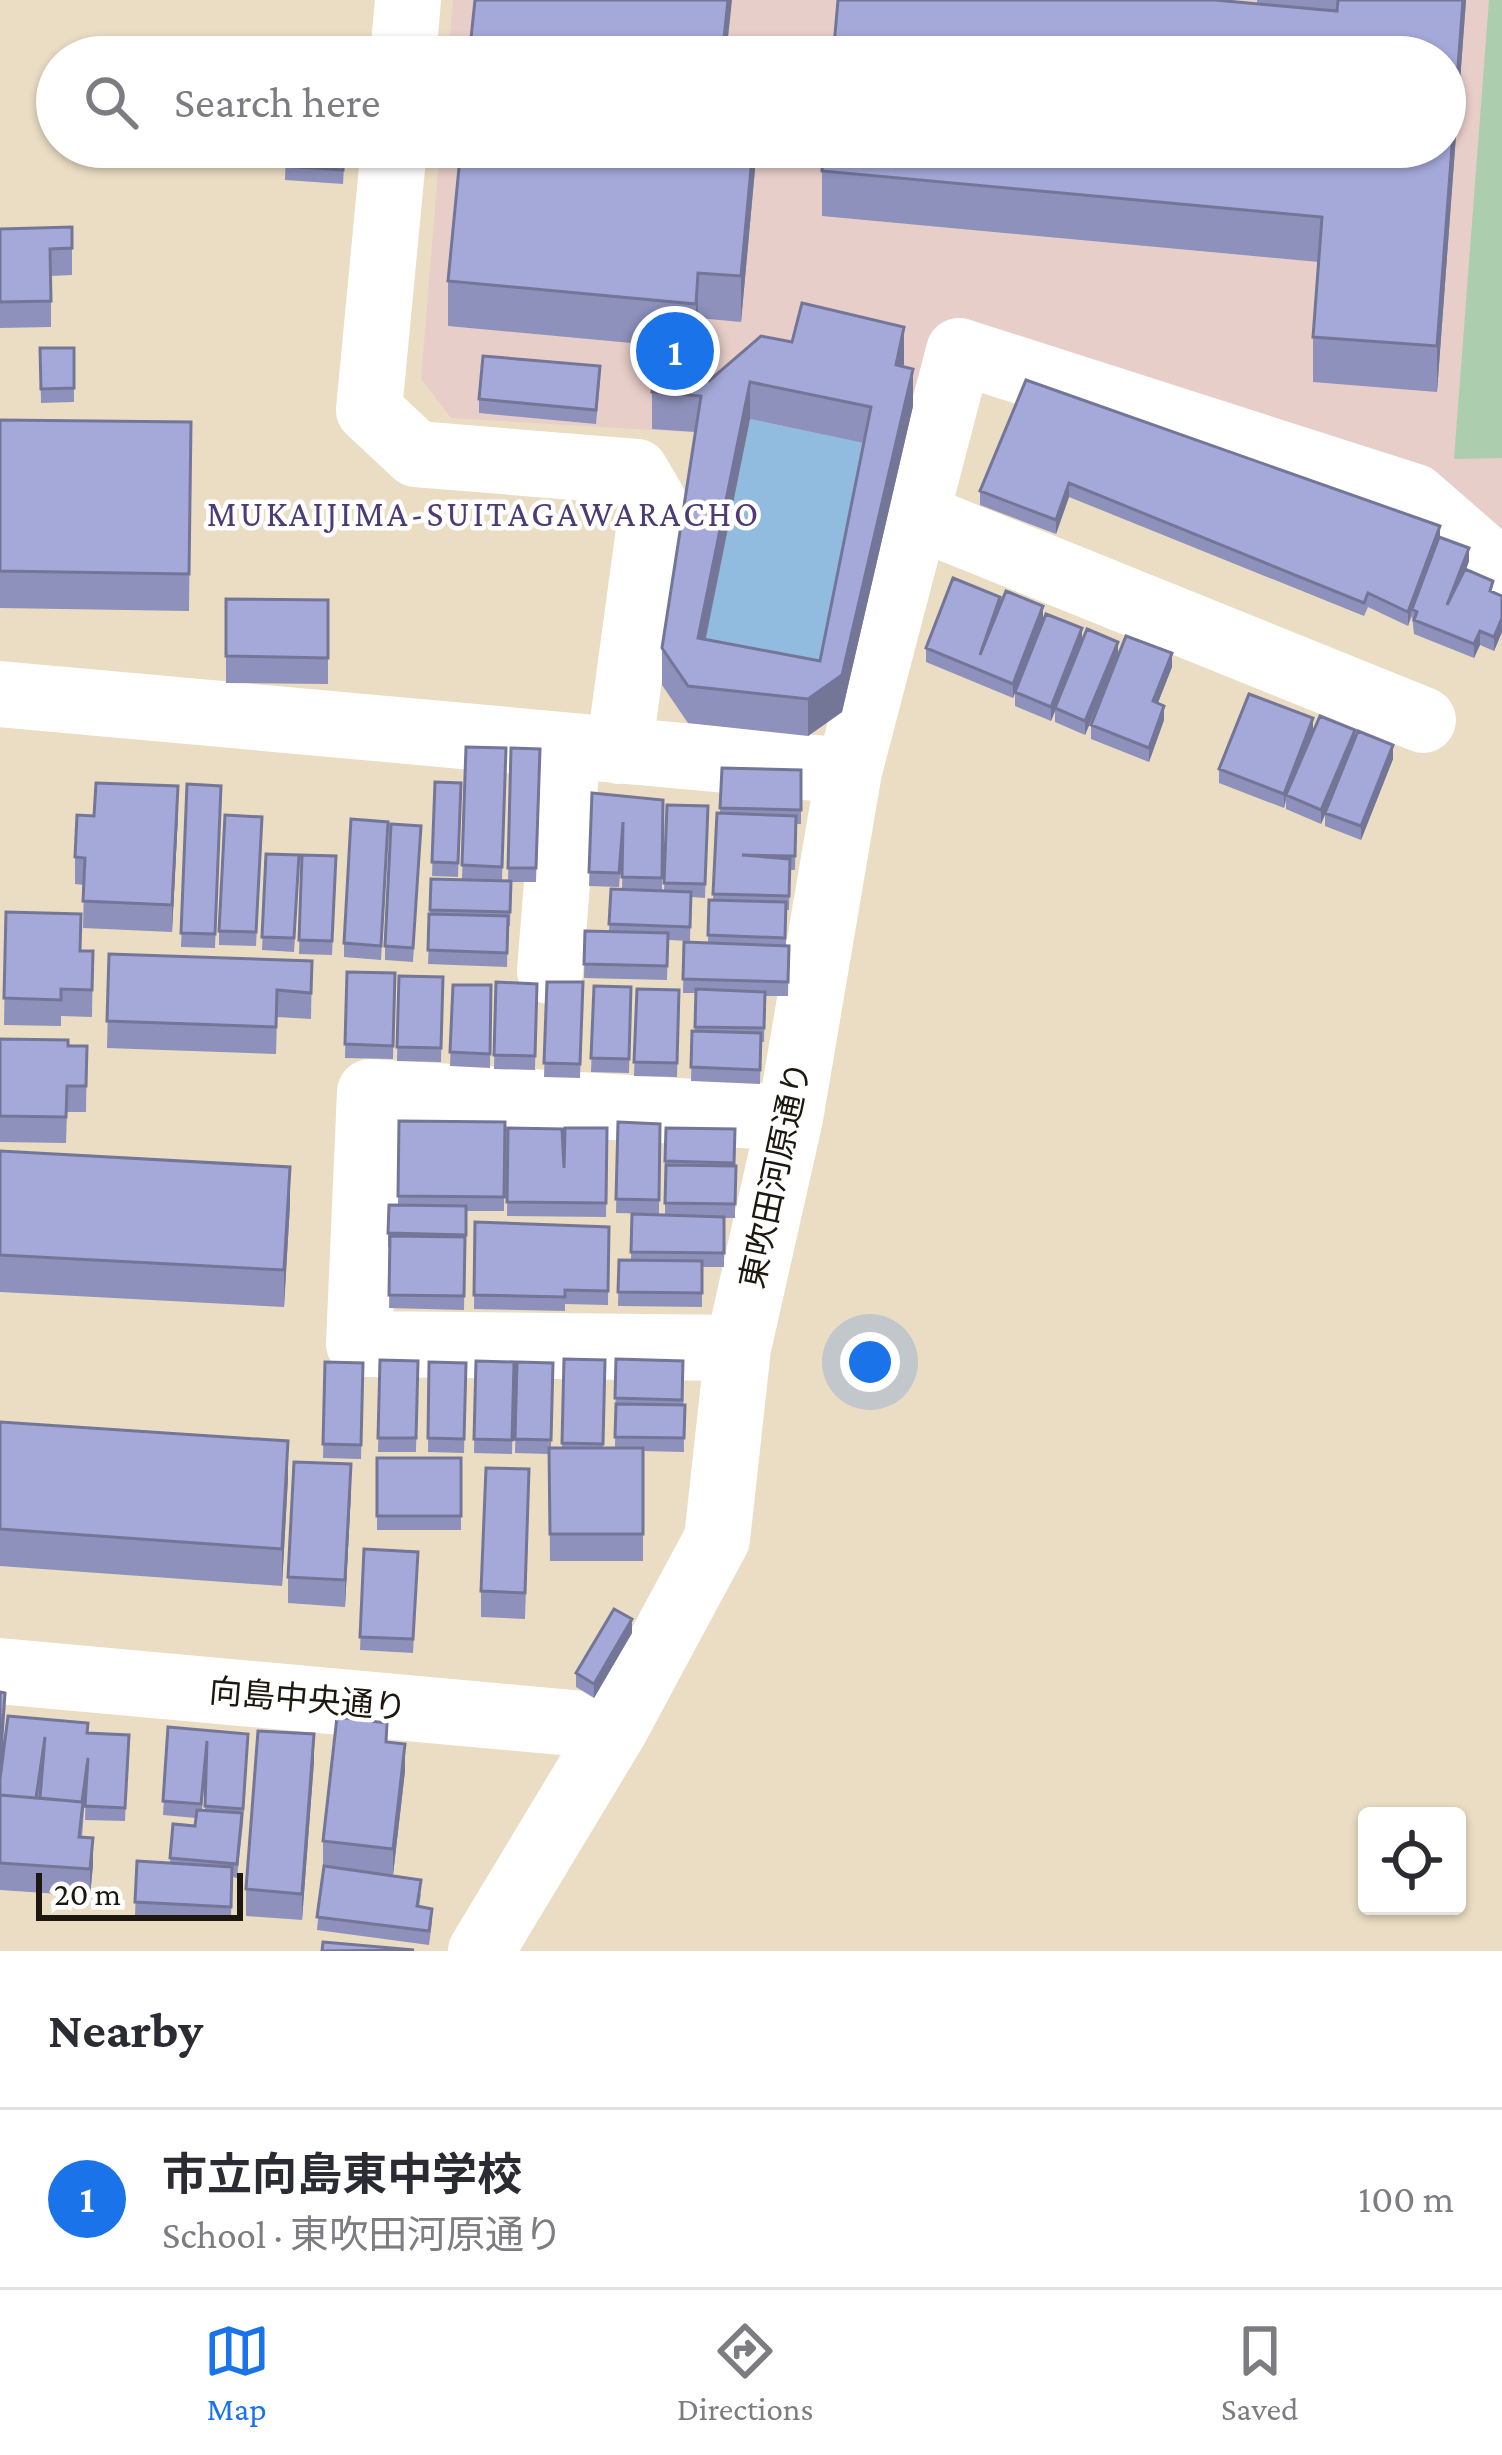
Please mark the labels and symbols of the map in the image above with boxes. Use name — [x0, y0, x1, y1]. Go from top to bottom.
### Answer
pin: 1 — [636, 306, 714, 396]
district label: MUKAIJIMA-SUITAGAWARACHO — [207, 494, 761, 534]
street label: 東吹田河原通り — [733, 1058, 817, 1292]
your location — [840, 1332, 900, 1392]
street label: 向島中央通り — [208, 1672, 408, 1726]
scale bar — [36, 1867, 243, 1920]

